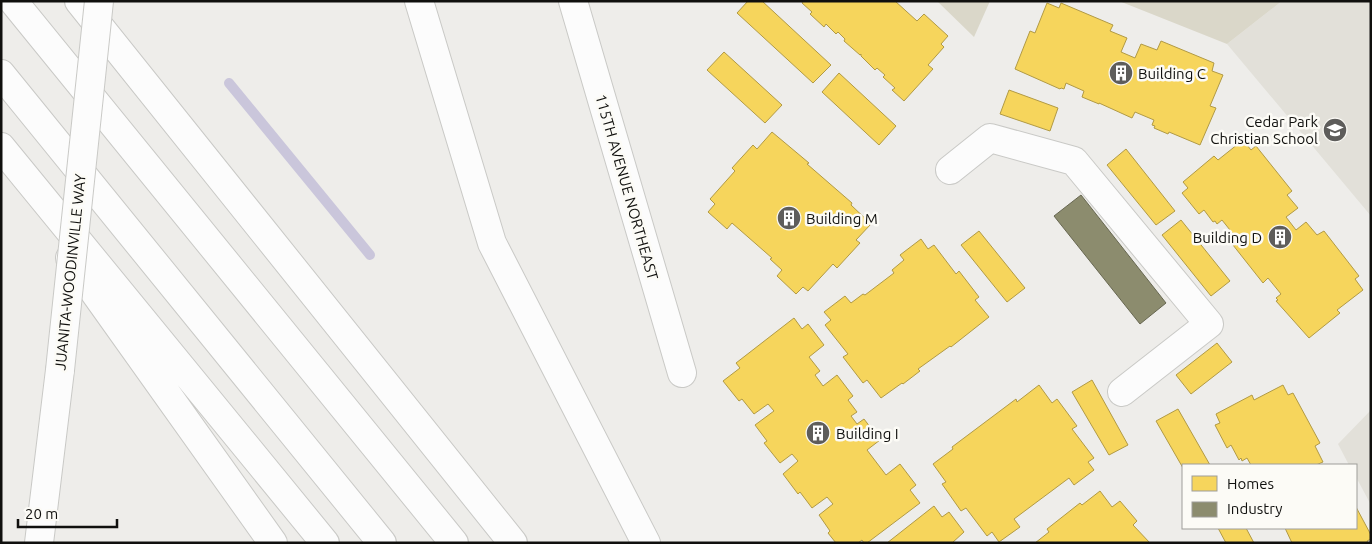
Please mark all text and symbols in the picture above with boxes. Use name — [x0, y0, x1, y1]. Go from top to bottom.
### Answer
building icon: Building C — [1108, 60, 1134, 86]
place label: Building C — [1138, 65, 1206, 82]
street label: 115TH AVENUE NORTHEAST — [592, 92, 662, 283]
place label: Cedar Park Christian School — [1210, 113, 1318, 147]
school or university icon: Cedar Park Christian School — [1322, 117, 1348, 143]
street label: JUANITA-WOODINVILLE WAY — [51, 173, 89, 371]
building icon: Building M — [776, 205, 802, 231]
place label: Building M — [806, 210, 878, 227]
building icon: Building D — [1267, 224, 1293, 250]
place label: Building D — [1193, 229, 1262, 246]
building icon: Building I — [805, 420, 831, 446]
place label: Building I — [836, 425, 899, 442]
legend — [1182, 464, 1357, 529]
text: Homes — [1227, 475, 1274, 492]
scale bar — [18, 496, 116, 528]
text: Industry — [1227, 500, 1282, 517]
text: 20 m — [25, 505, 58, 522]

